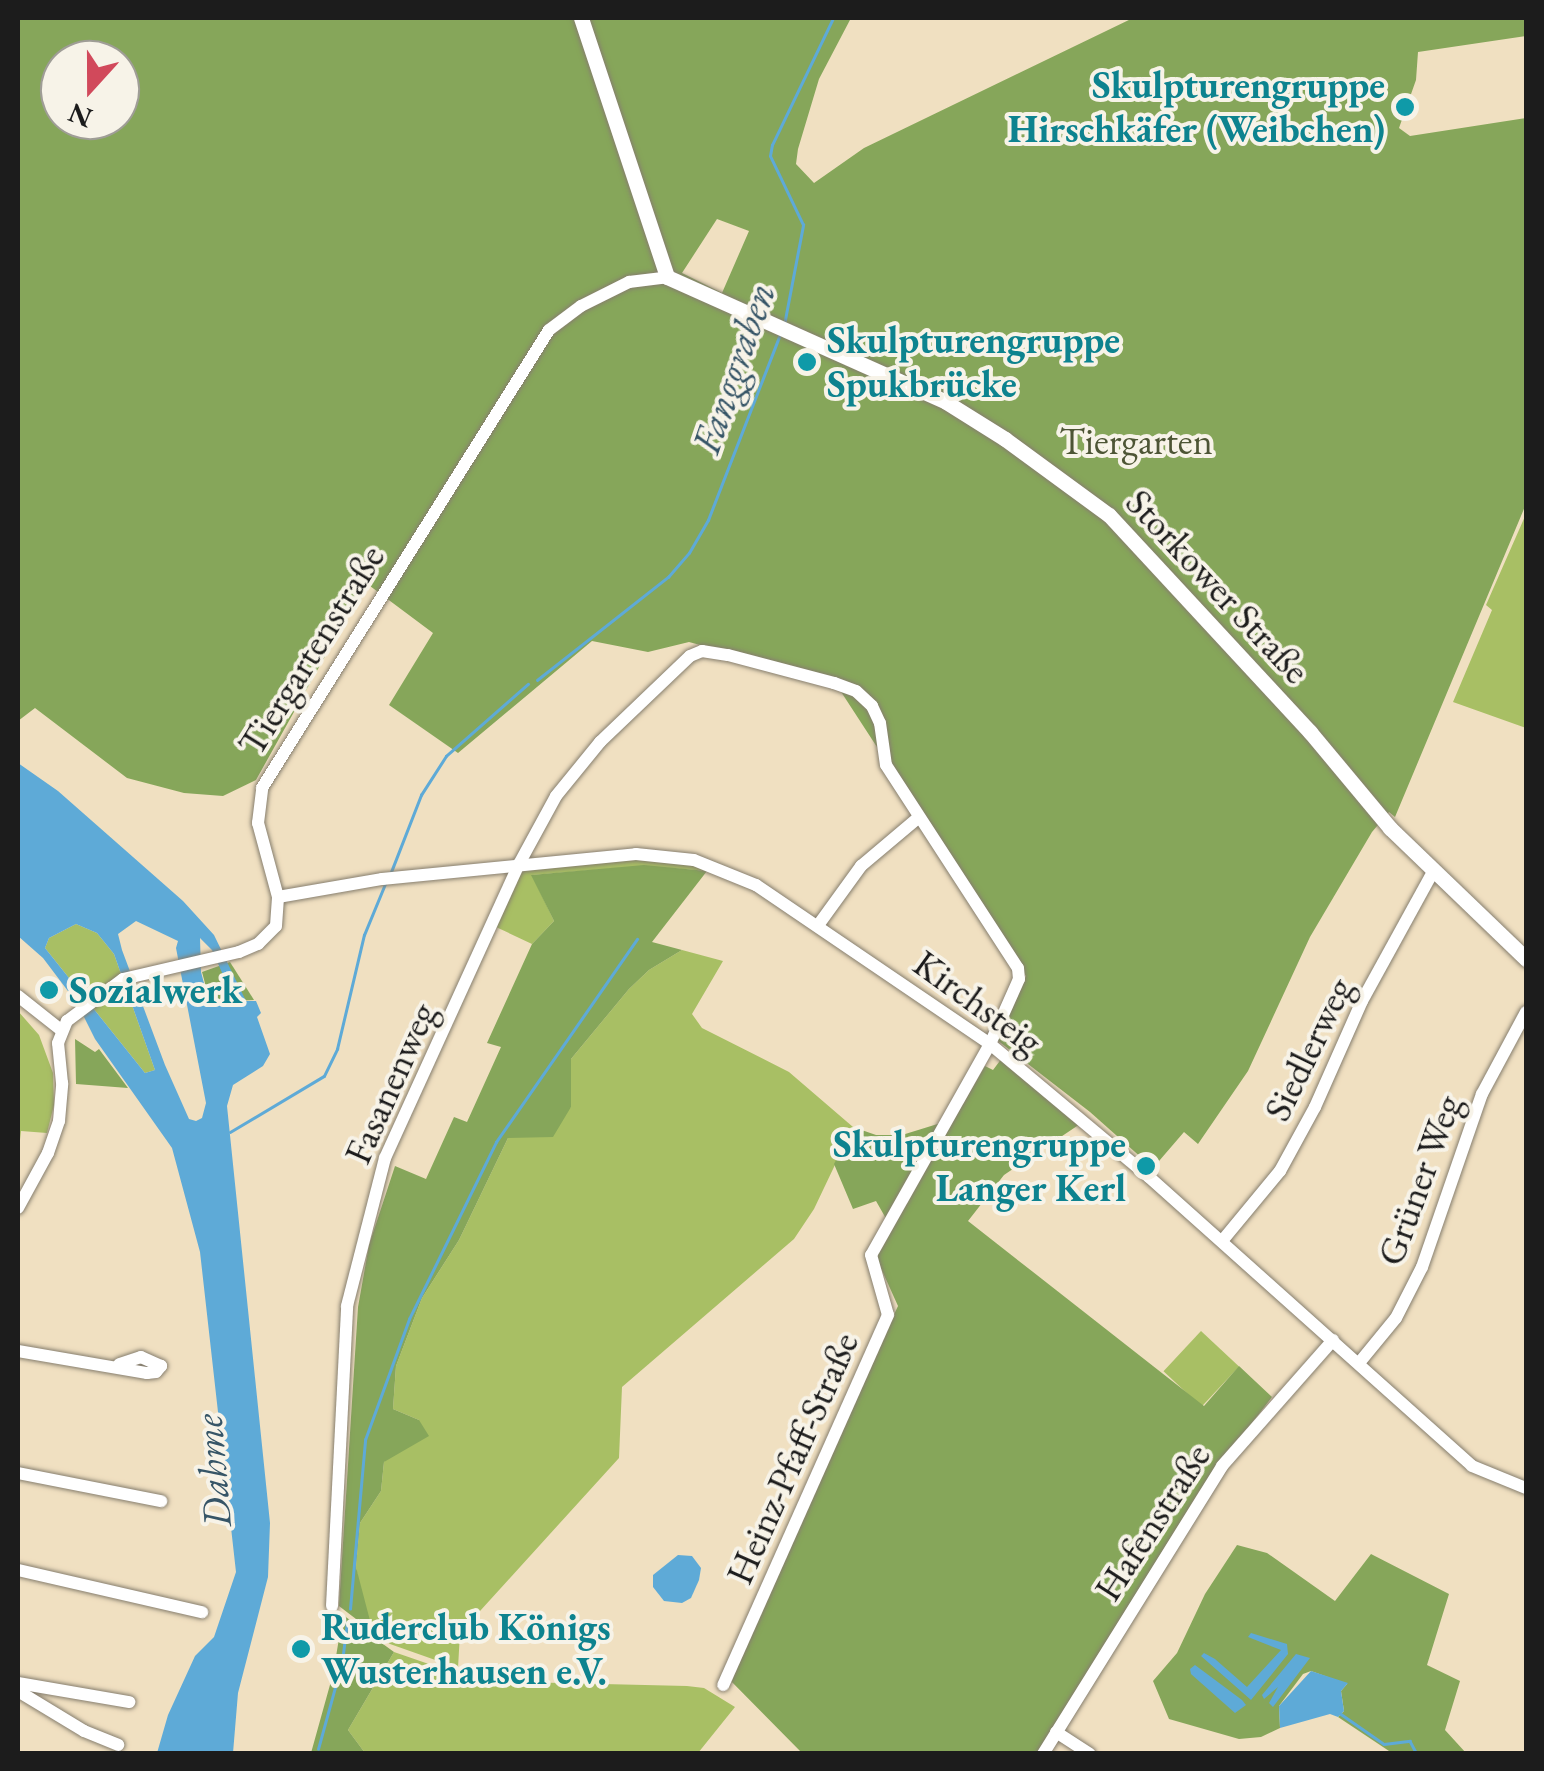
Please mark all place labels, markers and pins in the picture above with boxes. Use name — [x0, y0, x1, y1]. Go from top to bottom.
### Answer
place label: Skulpturengruppe Hirschkäfer (Weibchen) — [1008, 62, 1385, 152]
marker: Skulpturengruppe Hirschkäfer (Weibchen) — [1394, 96, 1416, 118]
place label: Skulpturengruppe Spukbrücke — [827, 317, 1120, 406]
marker: Skulpturengruppe Spukbrücke — [796, 351, 818, 373]
place label: Sozialwerk — [69, 967, 242, 1013]
marker: Sozialwerk — [38, 979, 60, 1001]
place label: Skulpturengruppe Langer Kerl — [833, 1121, 1126, 1210]
marker: Skulpturengruppe Langer Kerl — [1135, 1155, 1157, 1177]
place label: Ruderclub Königs Wusterhausen e.V. — [321, 1604, 611, 1694]
marker: Ruderclub Königs Wusterhausen e.V. — [290, 1638, 312, 1660]

